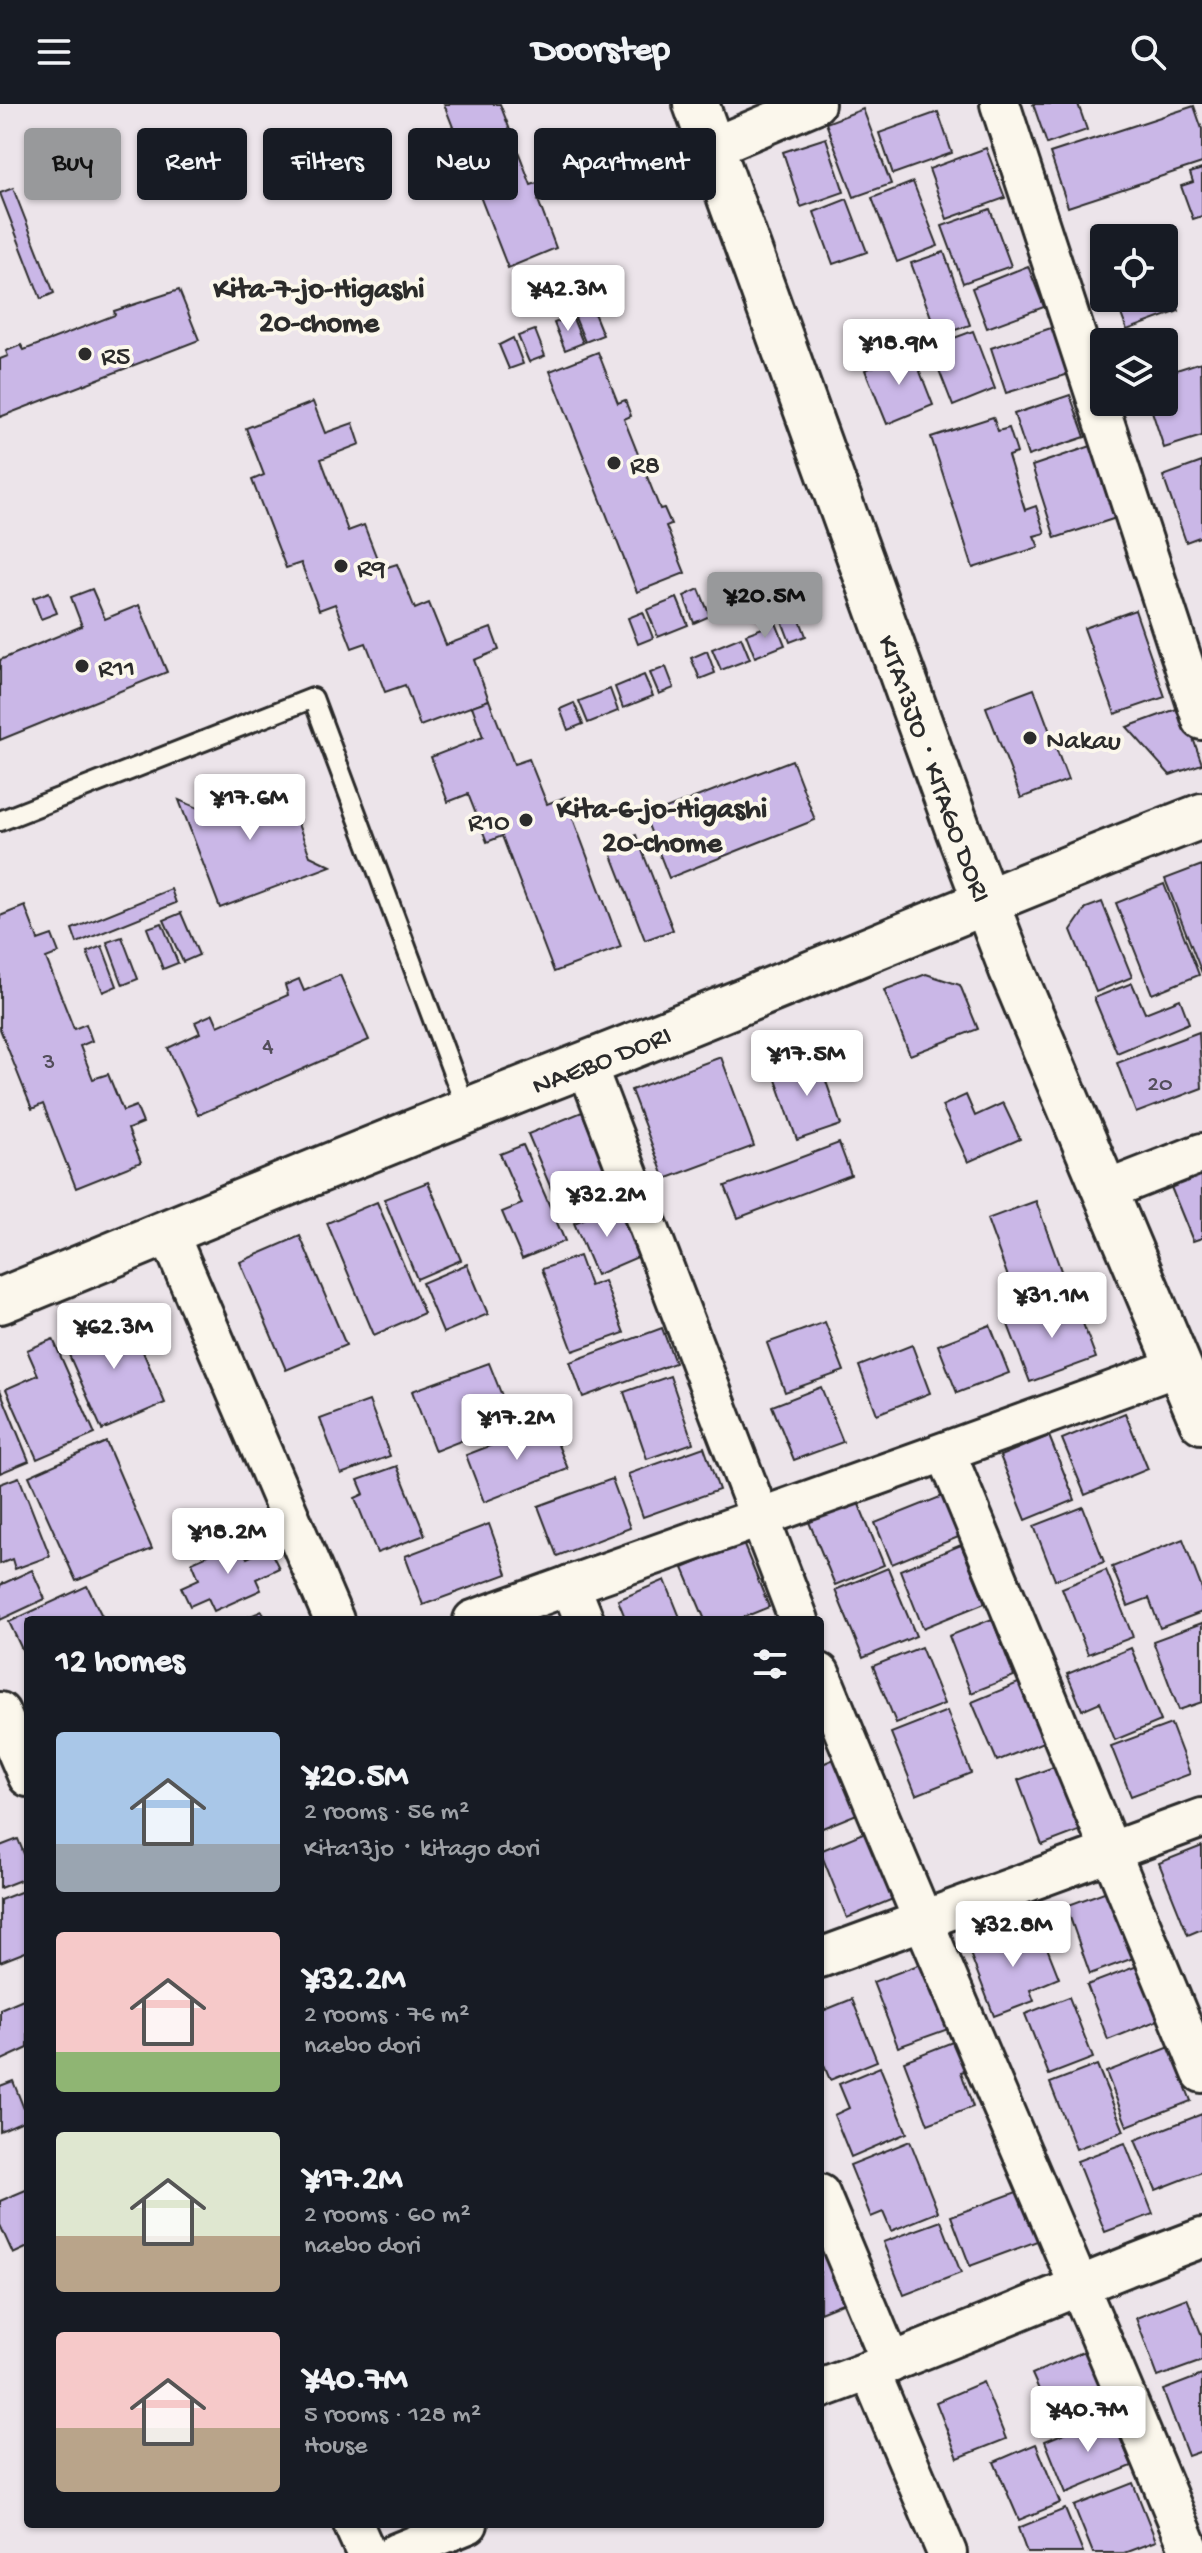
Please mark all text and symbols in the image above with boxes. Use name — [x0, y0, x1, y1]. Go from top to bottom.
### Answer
icon: menu — [32, 30, 76, 74]
icon: search — [1126, 30, 1170, 74]
text: Doorstep — [532, 31, 670, 74]
chip: Buy — [24, 128, 121, 200]
chip: Rent — [137, 128, 247, 200]
chip: Filters — [263, 128, 392, 200]
chip: New — [408, 128, 518, 200]
chip: Apartment — [534, 128, 716, 200]
map controls — [1090, 224, 1178, 416]
button: locate — [1090, 224, 1178, 312]
pin: ¥42.3M — [503, 265, 633, 333]
district label: Kita-7-jo-Higashi 20-chome — [212, 274, 425, 343]
text: ¥42.3M — [530, 275, 606, 306]
pin: ¥18.9M — [834, 319, 964, 387]
button: layers — [1090, 328, 1178, 416]
text: ¥18.9M — [861, 329, 937, 360]
place label: R5 — [101, 342, 130, 375]
marker: R5 — [76, 345, 94, 363]
place label: R8 — [630, 451, 660, 484]
marker: R8 — [605, 454, 623, 472]
place label: R9 — [357, 554, 386, 587]
marker: R9 — [332, 557, 350, 575]
pin: ¥20.5M — [700, 572, 830, 640]
text: ¥20.5M — [725, 582, 805, 613]
street label: KITA13JO・KITAGO DORI — [868, 631, 996, 908]
place label: R11 — [98, 654, 135, 687]
marker: R11 — [73, 657, 91, 675]
place label: Nakau — [1046, 726, 1121, 759]
marker: Nakau — [1021, 729, 1039, 747]
pin: ¥17.6M — [185, 774, 315, 842]
text: ¥17.6M — [212, 784, 288, 815]
district label: Kita-6-jo-Higashi 20-chome — [556, 794, 767, 863]
place label: R10 — [468, 808, 510, 841]
marker: R10 — [517, 811, 535, 829]
street label: NAEBO DORI — [528, 1020, 677, 1104]
pin: ¥17.5M — [742, 1030, 872, 1098]
house number: 4 — [262, 1033, 274, 1062]
text: ¥17.5M — [769, 1040, 845, 1071]
house number: 3 — [42, 1049, 55, 1078]
house number: 20 — [1147, 1071, 1173, 1100]
pin: ¥32.2M — [542, 1171, 672, 1239]
text: ¥32.2M — [568, 1181, 646, 1212]
pin: ¥31.1M — [987, 1272, 1117, 1340]
text: ¥31.1M — [1016, 1282, 1088, 1313]
pin: ¥62.3M — [49, 1303, 179, 1371]
text: ¥62.3M — [75, 1313, 153, 1344]
pin: ¥17.2M — [452, 1394, 582, 1462]
text: ¥17.2M — [479, 1404, 555, 1435]
pin: ¥18.2M — [163, 1508, 293, 1576]
text: ¥18.2M — [190, 1518, 266, 1549]
icon: filters — [748, 1642, 792, 1686]
text: 12 homes — [56, 1644, 185, 1684]
text: ¥20.5M — [304, 1758, 408, 1798]
icon: home — [120, 1764, 216, 1860]
text: 2 rooms · 56 m² — [304, 1798, 469, 1829]
text: Kita13jo・kitago dori — [304, 1835, 540, 1866]
pin: ¥32.8M — [948, 1901, 1078, 1969]
text: ¥32.8M — [974, 1911, 1052, 1942]
text: ¥32.2M — [304, 1961, 405, 2001]
icon: home — [120, 1964, 216, 2060]
text: 2 rooms · 76 m² — [304, 2001, 469, 2032]
text: naebo dori — [304, 2032, 421, 2063]
text: ¥17.2M — [304, 2161, 402, 2201]
icon: home — [120, 2164, 216, 2260]
text: 2 rooms · 60 m² — [304, 2201, 470, 2232]
text: naebo dori — [304, 2232, 421, 2263]
text: ¥40.7M — [304, 2361, 407, 2401]
icon: home — [120, 2364, 216, 2460]
pin: ¥40.7M — [1023, 2386, 1153, 2454]
text: ¥40.7M — [1049, 2396, 1127, 2427]
text: 5 rooms · 128 m² — [304, 2401, 481, 2432]
text: House — [304, 2432, 368, 2463]

